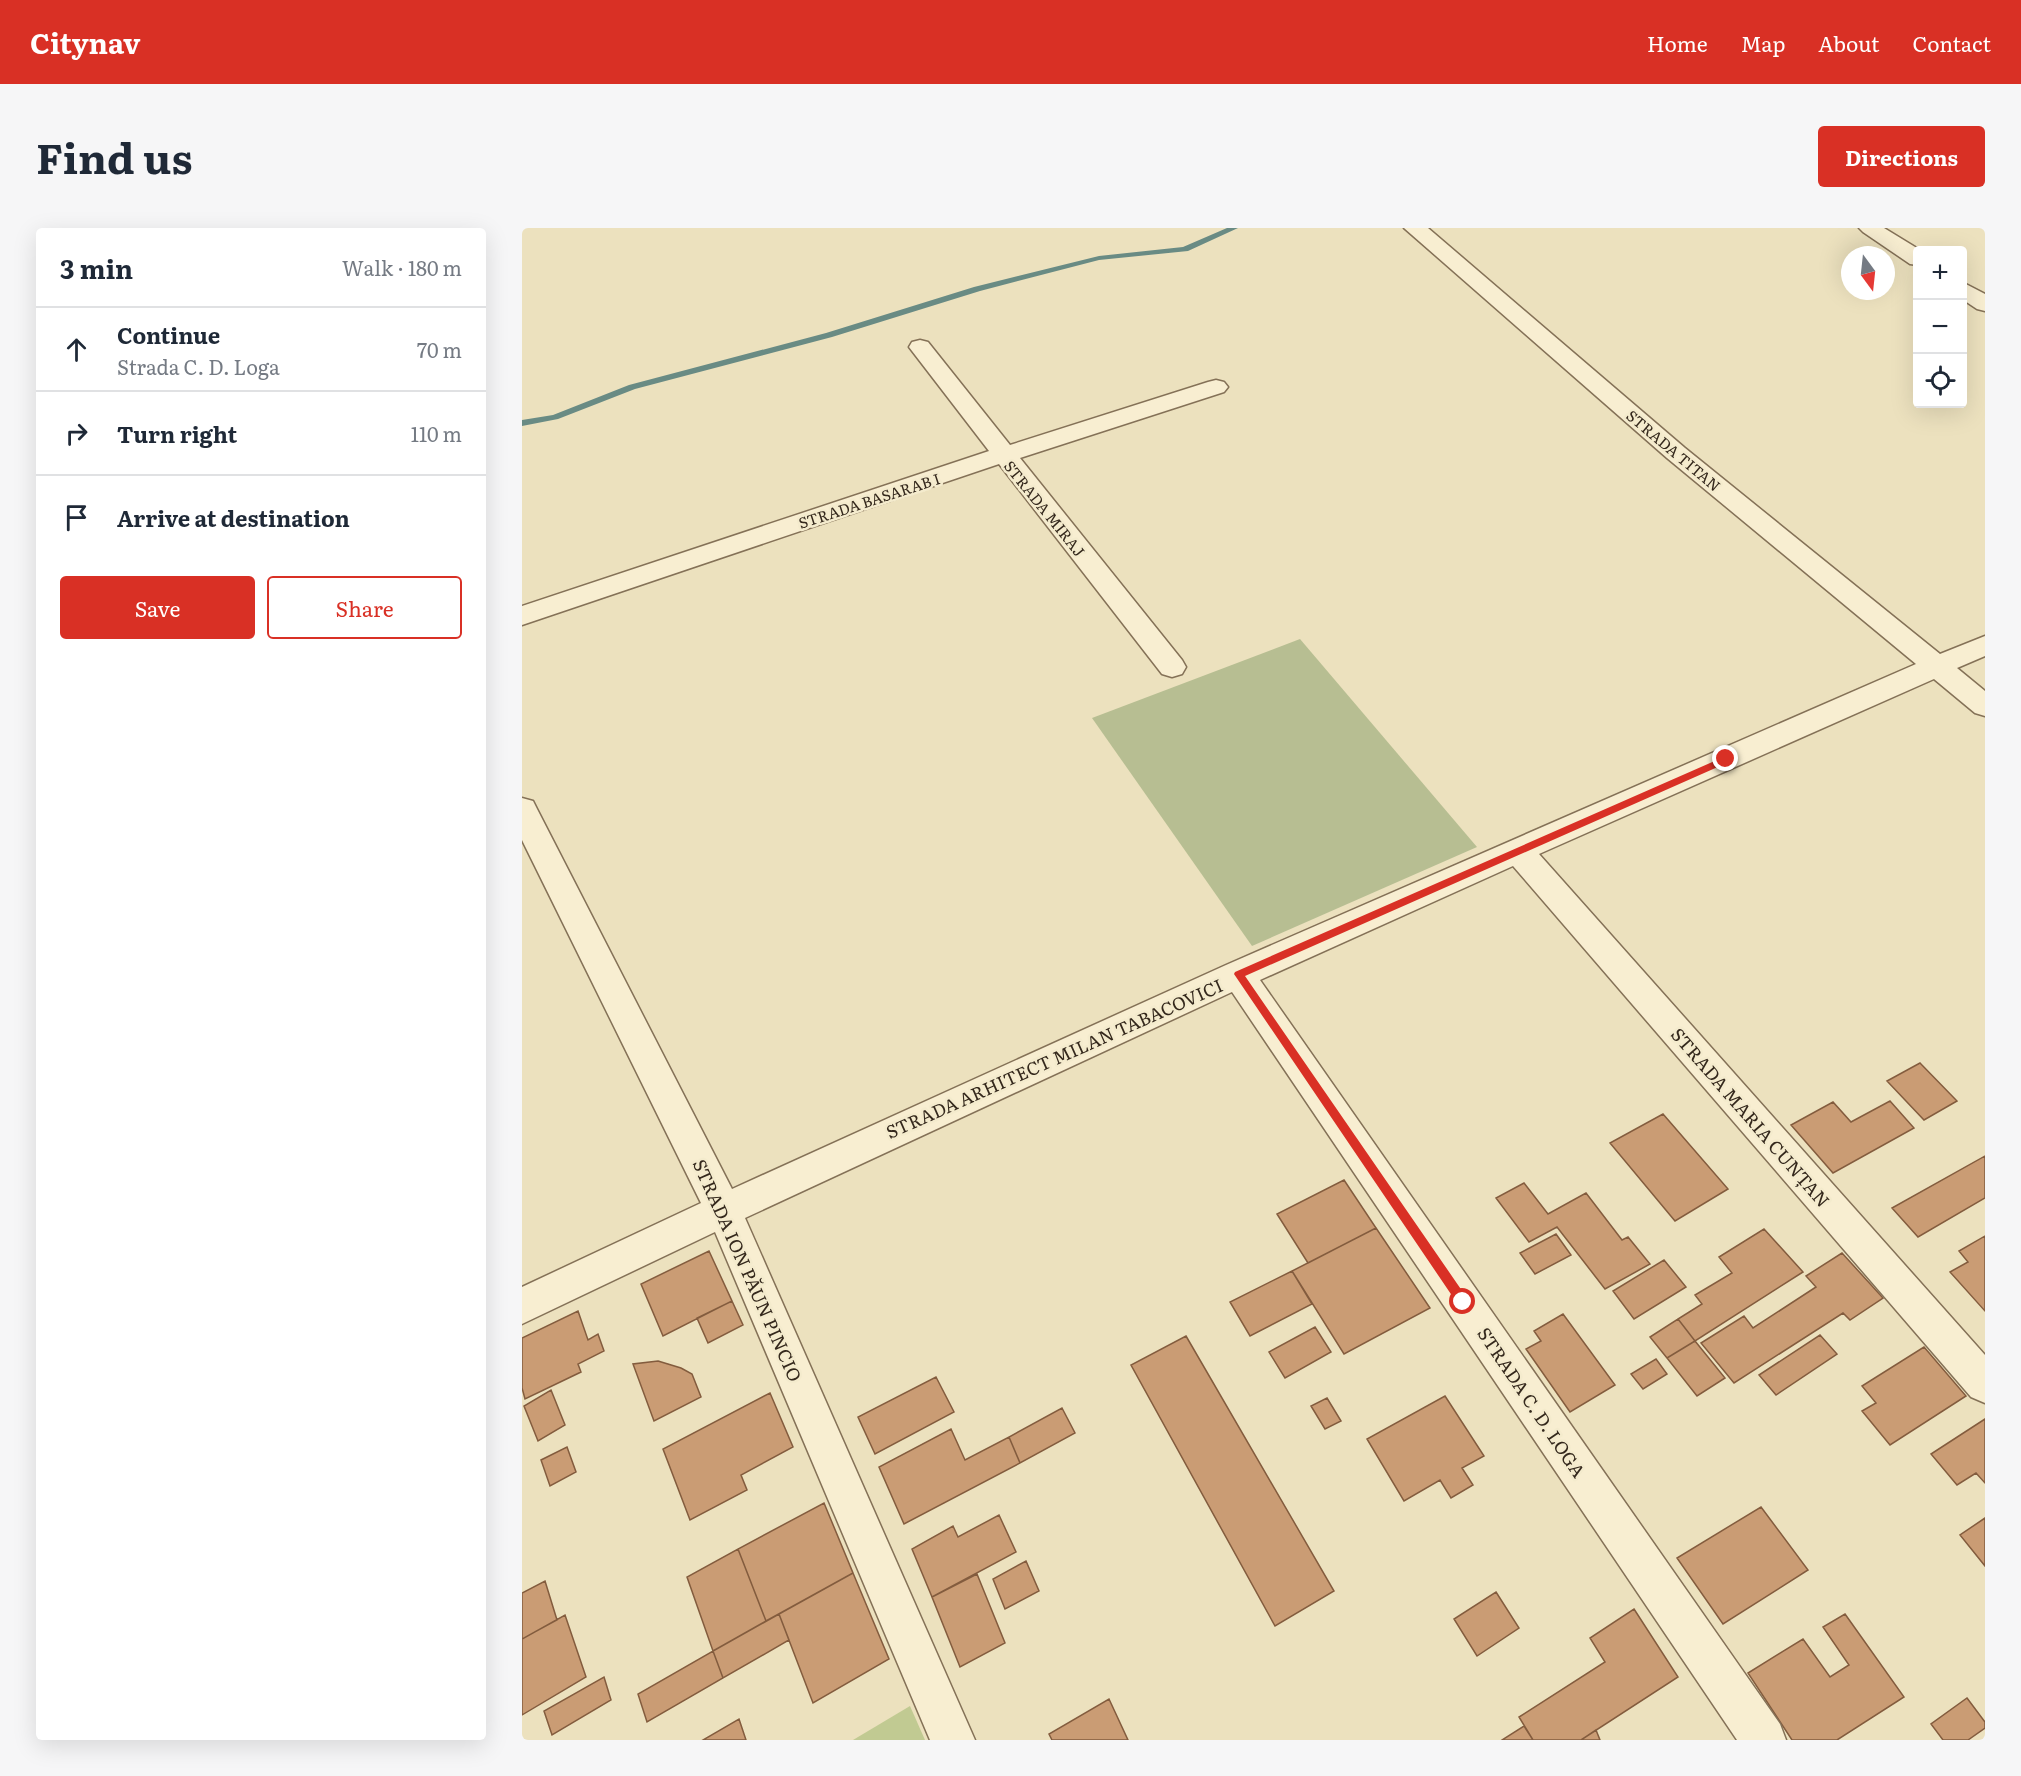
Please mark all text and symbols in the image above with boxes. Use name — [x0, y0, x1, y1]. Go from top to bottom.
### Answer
text: Citynav — [30, 21, 140, 63]
text: Home — [1647, 27, 1708, 58]
text: Map — [1741, 27, 1785, 58]
text: About — [1818, 27, 1880, 58]
text: Contact — [1913, 27, 1991, 58]
text: Find us — [36, 125, 193, 187]
button: Directions — [1818, 126, 1985, 187]
north arrow — [1841, 246, 1895, 300]
map controls — [1913, 246, 1967, 408]
button: + — [1913, 246, 1967, 300]
text: 3 min — [60, 248, 133, 287]
text: Walk · 180 m — [342, 252, 462, 282]
button: − — [1913, 300, 1967, 354]
text: Continue — [117, 318, 220, 351]
icon: ahead — [60, 333, 93, 366]
text: 70 m — [417, 334, 462, 364]
text: Strada C. D. Loga — [117, 351, 280, 381]
button: locate — [1913, 354, 1967, 408]
street label: STRADA TITAN — [1622, 404, 1726, 496]
icon: right — [60, 417, 93, 450]
text: Turn right — [117, 417, 237, 450]
text: 110 m — [411, 418, 462, 448]
street label: STRADA MIRAJ — [999, 455, 1091, 561]
street label: STRADA BASARAB I — [795, 466, 943, 534]
icon: arrive — [60, 501, 93, 534]
text: Arrive at destination — [117, 501, 350, 534]
button: Save — [60, 576, 255, 639]
button: Share — [267, 576, 462, 639]
route end — [1712, 745, 1738, 771]
street label: STRADA ARHITECT MILAN TABACOVICI — [881, 971, 1227, 1145]
street label: STRADA MARIA CUNȚAN — [1665, 1021, 1837, 1213]
street label: STRADA ION PĂUN PINCIO — [687, 1154, 809, 1386]
route start — [1449, 1288, 1475, 1314]
street label: STRADA C. D. LOGA — [1472, 1321, 1592, 1483]

